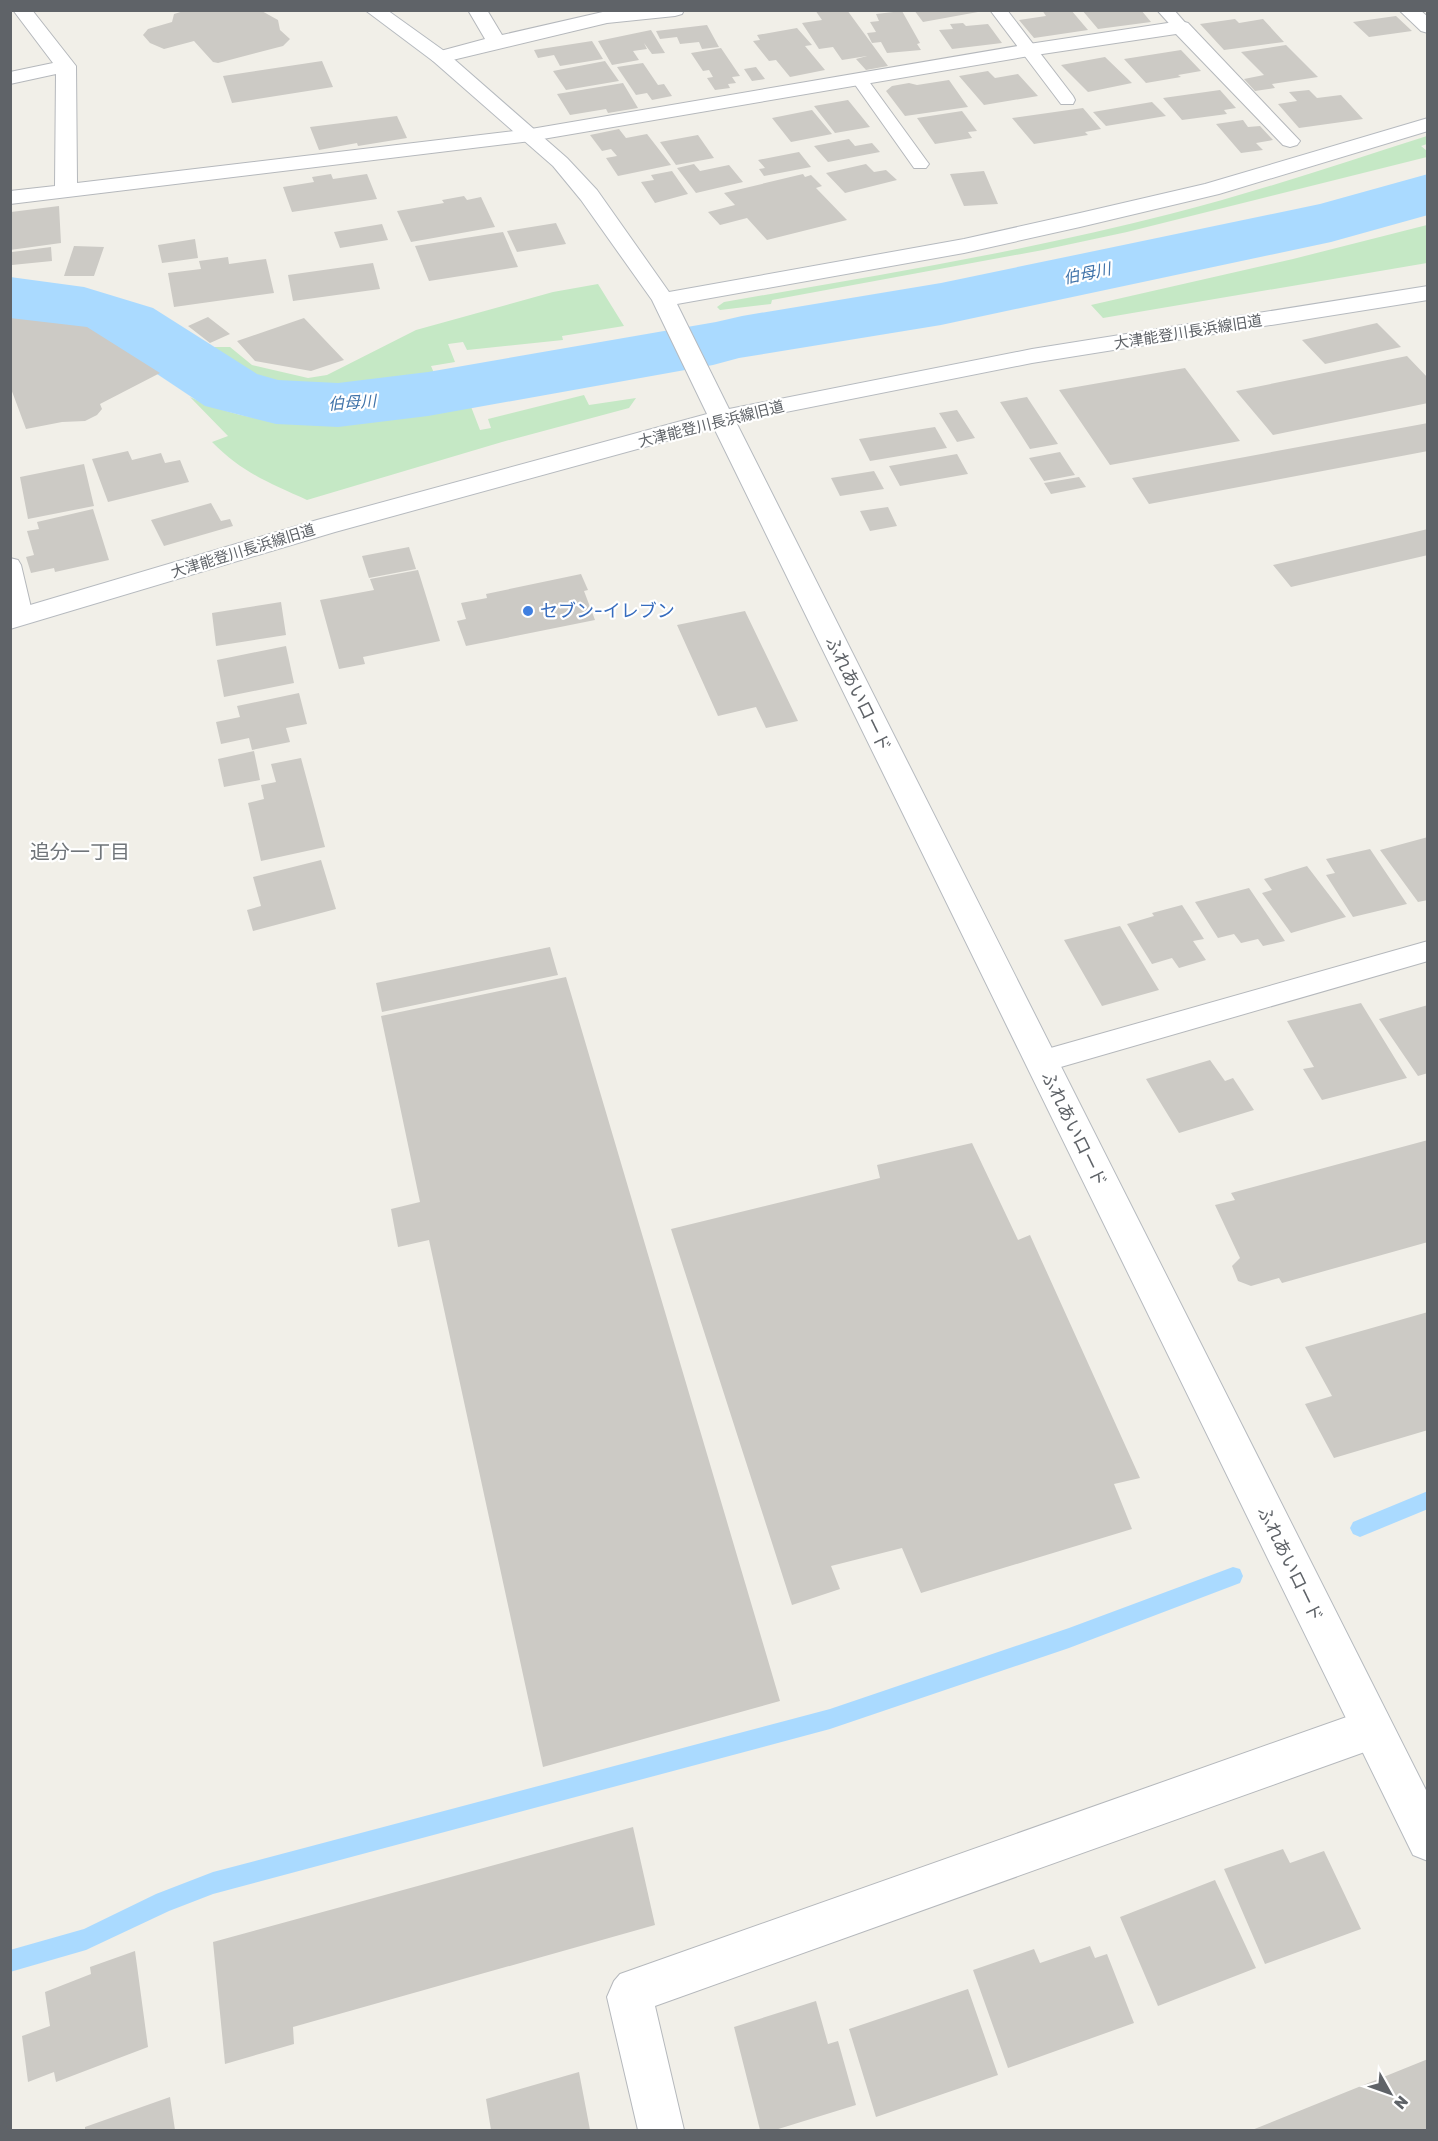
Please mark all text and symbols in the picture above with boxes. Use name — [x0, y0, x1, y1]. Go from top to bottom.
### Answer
water label: 伯母川 — [1062, 259, 1115, 288]
street label: 大津能登川長浜線旧道 — [1113, 311, 1263, 353]
water label: 伯母川 — [327, 391, 379, 414]
street label: 大津能登川長浜線旧道 — [636, 397, 786, 451]
street label: 大津能登川長浜線旧道 — [169, 520, 317, 582]
place label: セブン-イレブン — [540, 600, 675, 622]
marker: セブン-イレブン — [521, 604, 535, 618]
street label: ふれあいロード — [820, 633, 896, 755]
district label: 追分一丁目 — [30, 840, 130, 864]
street label: ふれあいロード — [1036, 1068, 1112, 1190]
street label: ふれあいロード — [1252, 1503, 1328, 1625]
north arrow — [1360, 2063, 1420, 2123]
text: N — [1390, 2092, 1412, 2113]

